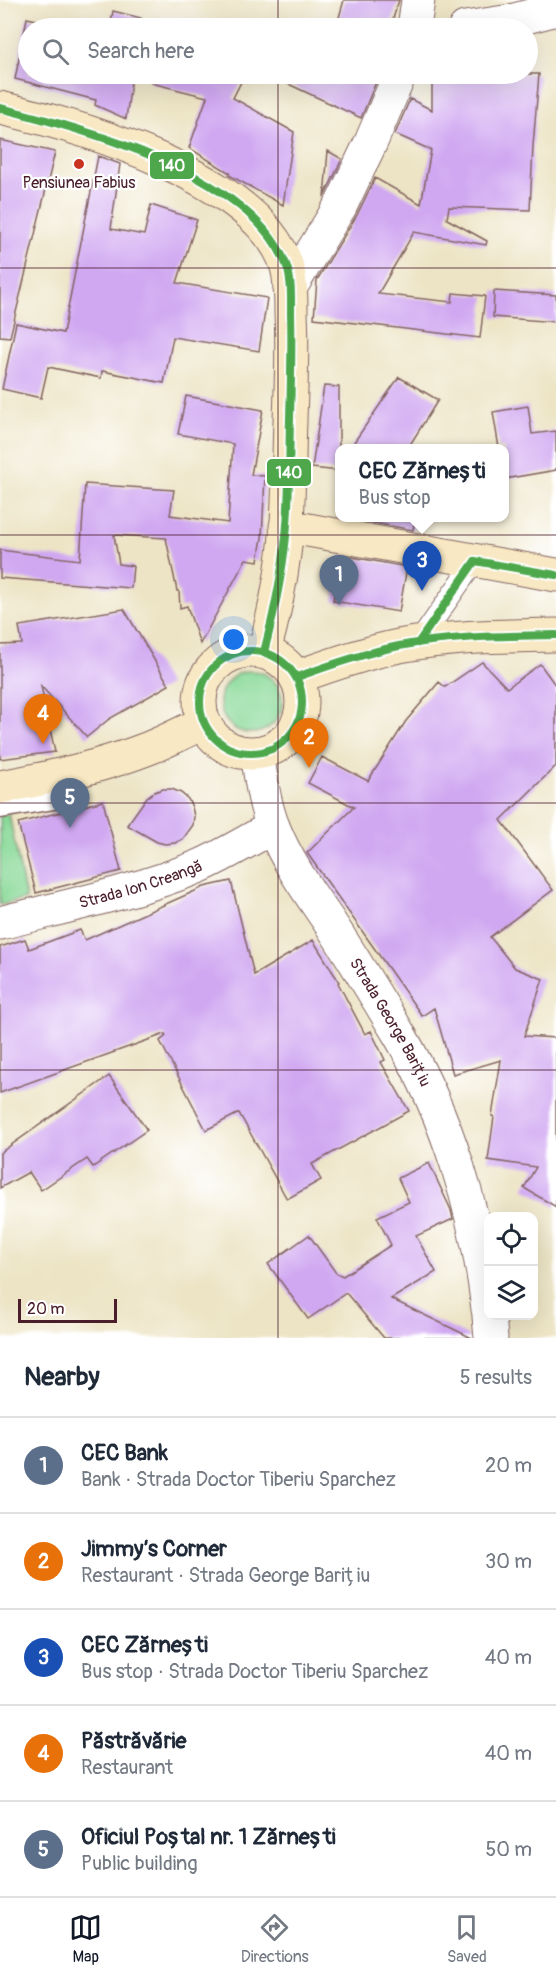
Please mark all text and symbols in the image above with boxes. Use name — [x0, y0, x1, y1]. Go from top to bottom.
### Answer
search box — [18, 18, 538, 84]
icon: search — [39, 35, 72, 68]
text: Search here — [87, 37, 194, 65]
line badge: 140 — [149, 151, 195, 180]
text: 140 — [159, 156, 185, 176]
marker: Pensiunea Fabius — [72, 157, 86, 171]
place label: Pensiunea Fabius — [22, 173, 136, 193]
popup — [335, 444, 509, 522]
text: CEC Zărnești — [359, 457, 485, 485]
line badge: 140 — [266, 458, 312, 487]
text: 140 — [276, 463, 302, 483]
text: Bus stop — [359, 485, 431, 510]
pin: 3 — [402, 542, 442, 591]
pin: 1 — [320, 556, 358, 605]
your location — [219, 625, 248, 654]
pin: 4 — [24, 694, 63, 744]
pin: 2 — [290, 718, 328, 768]
pin: 5 — [50, 778, 90, 828]
street label: Strada Ion Creangă — [77, 856, 206, 913]
street label: Strada George Barițiu — [345, 954, 435, 1090]
map controls — [484, 1212, 538, 1320]
button: locate — [484, 1212, 538, 1266]
button: layers — [484, 1266, 538, 1320]
scale bar — [18, 1296, 117, 1324]
text: 20 m — [27, 1299, 65, 1319]
text: Nearby — [24, 1361, 100, 1393]
text: 5 results — [460, 1365, 532, 1390]
text: CEC Bank — [81, 1439, 168, 1467]
text: 1 — [40, 1453, 47, 1478]
text: 20 m — [485, 1453, 532, 1478]
text: Bank · Strada Doctor Tiberiu Sparchez — [81, 1467, 396, 1492]
text: Jimmy’s Corner — [81, 1535, 227, 1563]
text: 2 — [38, 1549, 49, 1574]
text: 30 m — [485, 1549, 532, 1574]
text: Restaurant · Strada George Barițiu — [81, 1563, 370, 1588]
text: CEC Zărnești — [81, 1631, 208, 1659]
text: 3 — [38, 1645, 49, 1670]
text: 40 m — [485, 1645, 532, 1670]
text: Bus stop · Strada Doctor Tiberiu Sparchez — [81, 1659, 428, 1684]
text: Păstrăvărie — [81, 1727, 186, 1755]
text: 4 — [38, 1741, 49, 1766]
text: 40 m — [485, 1741, 532, 1766]
text: Restaurant — [81, 1755, 173, 1780]
text: Oficiul Poștal nr. 1 Zărnești — [81, 1823, 336, 1851]
text: 5 — [38, 1837, 49, 1862]
text: 50 m — [485, 1837, 532, 1862]
text: Public building — [81, 1851, 197, 1876]
tab: Map — [69, 1911, 102, 1967]
tab: Directions — [241, 1911, 309, 1967]
tab: Saved — [447, 1911, 487, 1967]

